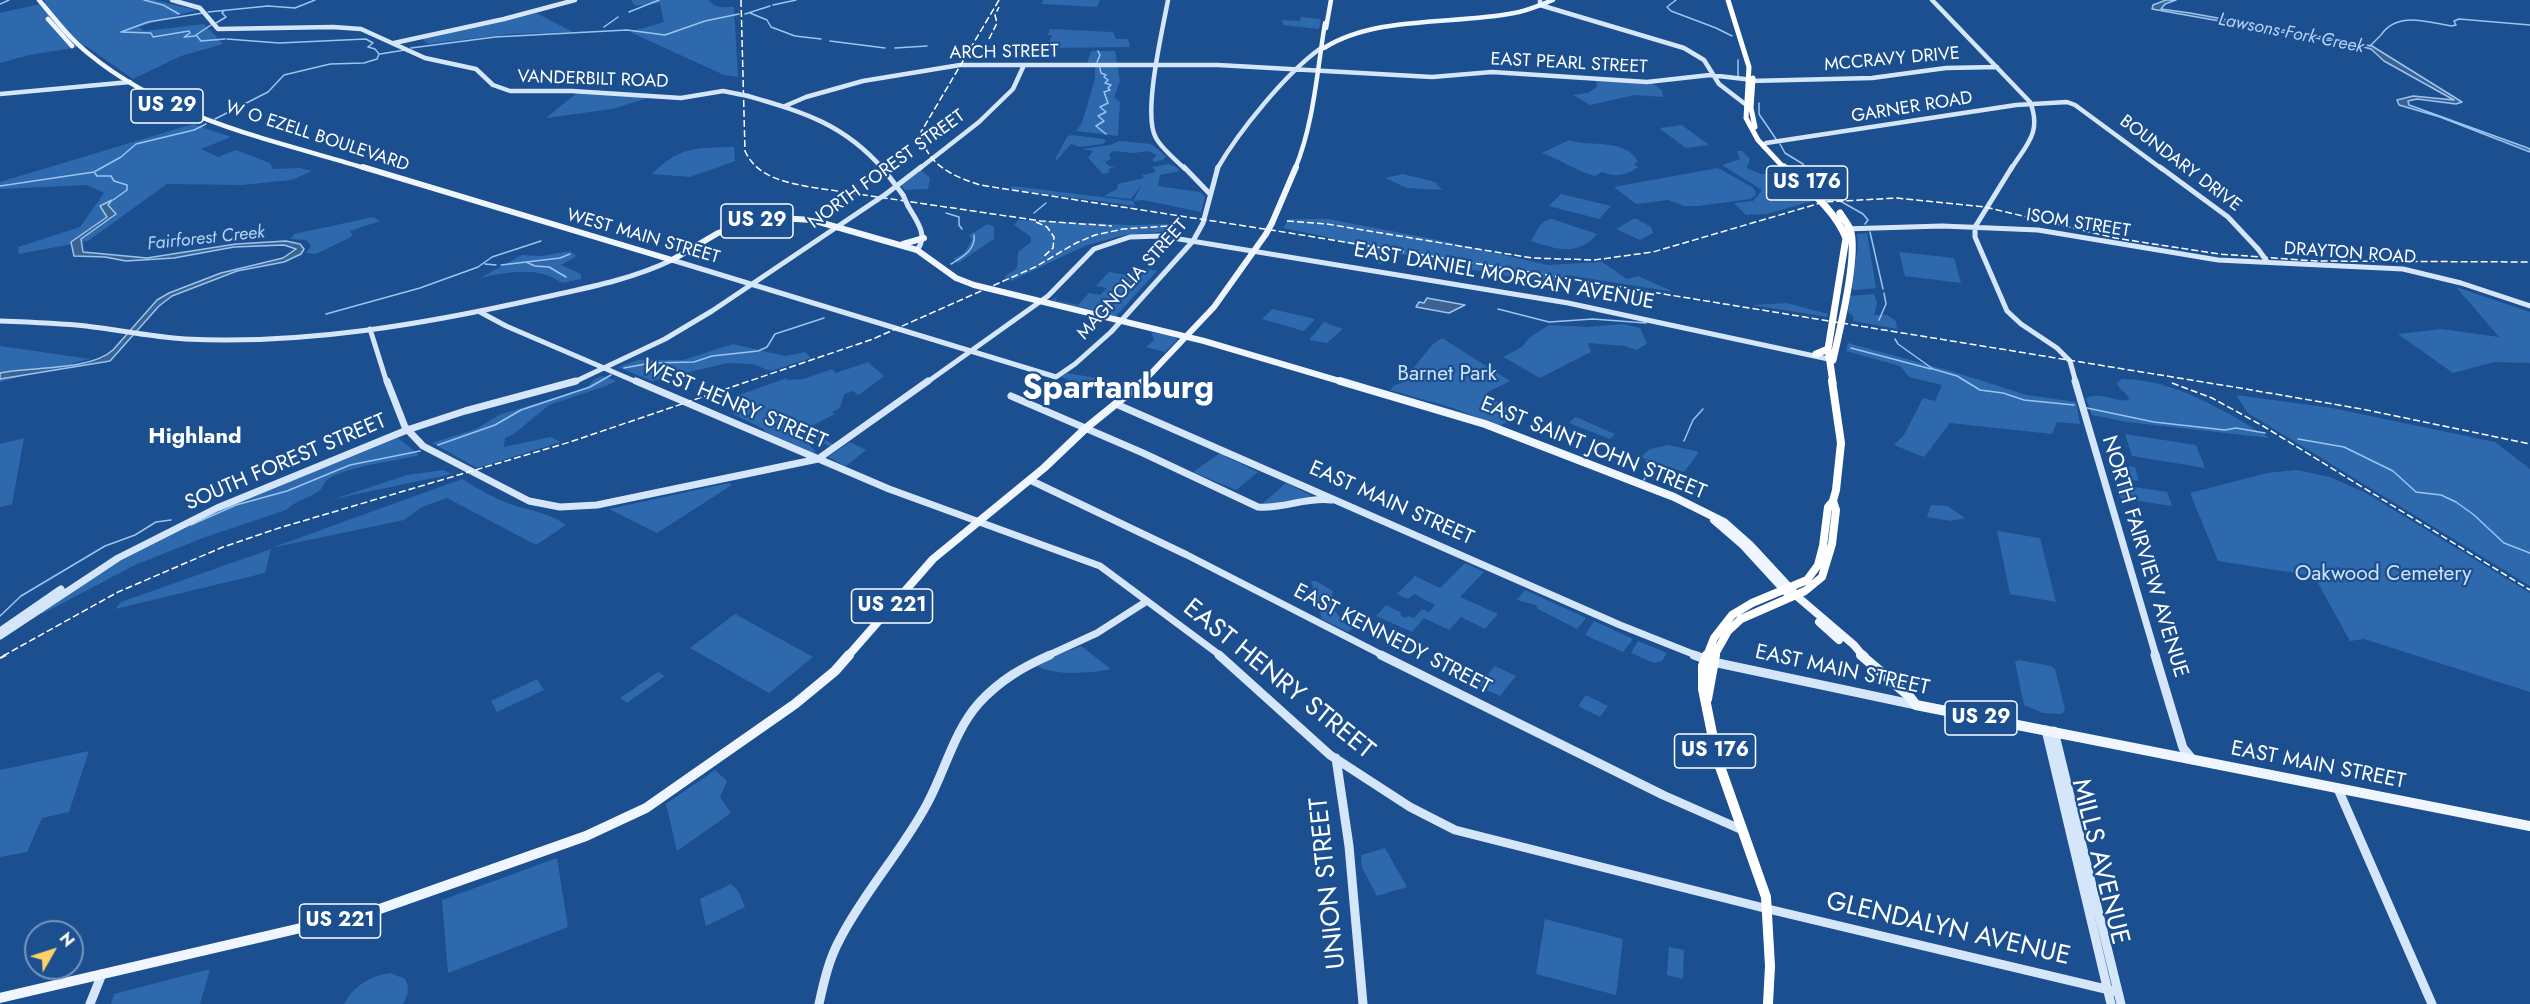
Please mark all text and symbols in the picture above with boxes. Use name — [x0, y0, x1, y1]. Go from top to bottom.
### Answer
water label: Lawsons Fork Creek — [2216, 9, 2366, 59]
street label: ARCH STREET — [949, 41, 1059, 65]
street label: MCCRAVY DRIVE — [1823, 43, 1961, 77]
street label: EAST PEARL STREET — [1490, 49, 1648, 79]
street label: VANDERBILT ROAD — [517, 67, 669, 93]
street label: GARNER ROAD — [1850, 88, 1974, 128]
road number: US 29 — [131, 89, 203, 123]
street label: W O EZELL BOULEVARD — [222, 97, 412, 177]
street label: NORTH FOREST STREET — [805, 106, 969, 234]
street label: BOUNDARY DRIVE — [2115, 111, 2245, 217]
road number: US 176 — [1766, 166, 1848, 200]
road number: US 29 — [721, 204, 793, 238]
street label: WEST MAIN STREET — [564, 205, 722, 269]
street label: ISOM STREET — [2024, 205, 2132, 243]
street label: MAGNOLIA STREET — [1073, 215, 1193, 345]
water label: Fairforest Creek — [146, 222, 266, 256]
street label: EAST DANIEL MORGAN AVENUE — [1352, 238, 1656, 316]
street label: DRAYTON ROAD — [2283, 239, 2417, 269]
street label: WEST HENRY STREET — [638, 355, 830, 455]
park label: Barnet Park — [1397, 362, 1497, 388]
district label: Spartanburg — [1022, 370, 1214, 410]
street label: EAST SAINT JOHN STREET — [1477, 392, 1709, 506]
street label: SOUTH FOREST STREET — [182, 409, 390, 517]
district label: Highland — [148, 425, 242, 451]
street label: NORTH FAIRVIEW AVENUE — [2095, 433, 2193, 681]
street label: EAST MAIN STREET — [1305, 456, 1477, 552]
park label: Oakwood Cemetery — [2295, 562, 2471, 588]
street label: EAST KENNEDY STREET — [1289, 579, 1495, 701]
road number: US 221 — [852, 589, 932, 623]
street label: EAST HENRY STREET — [1176, 593, 1380, 767]
street label: EAST MAIN STREET — [1753, 640, 1931, 702]
road number: US 29 — [1945, 701, 2017, 735]
road number: US 176 — [1674, 734, 1756, 768]
street label: EAST MAIN STREET — [2228, 737, 2408, 795]
street label: MILLS AVENUE — [2063, 776, 2135, 948]
street label: UNION STREET — [1304, 795, 1354, 971]
street label: GLENDALYN AVENUE — [1823, 887, 2073, 973]
road number: US 221 — [300, 904, 380, 938]
north arrow — [24, 920, 84, 980]
text: N — [54, 927, 80, 952]

